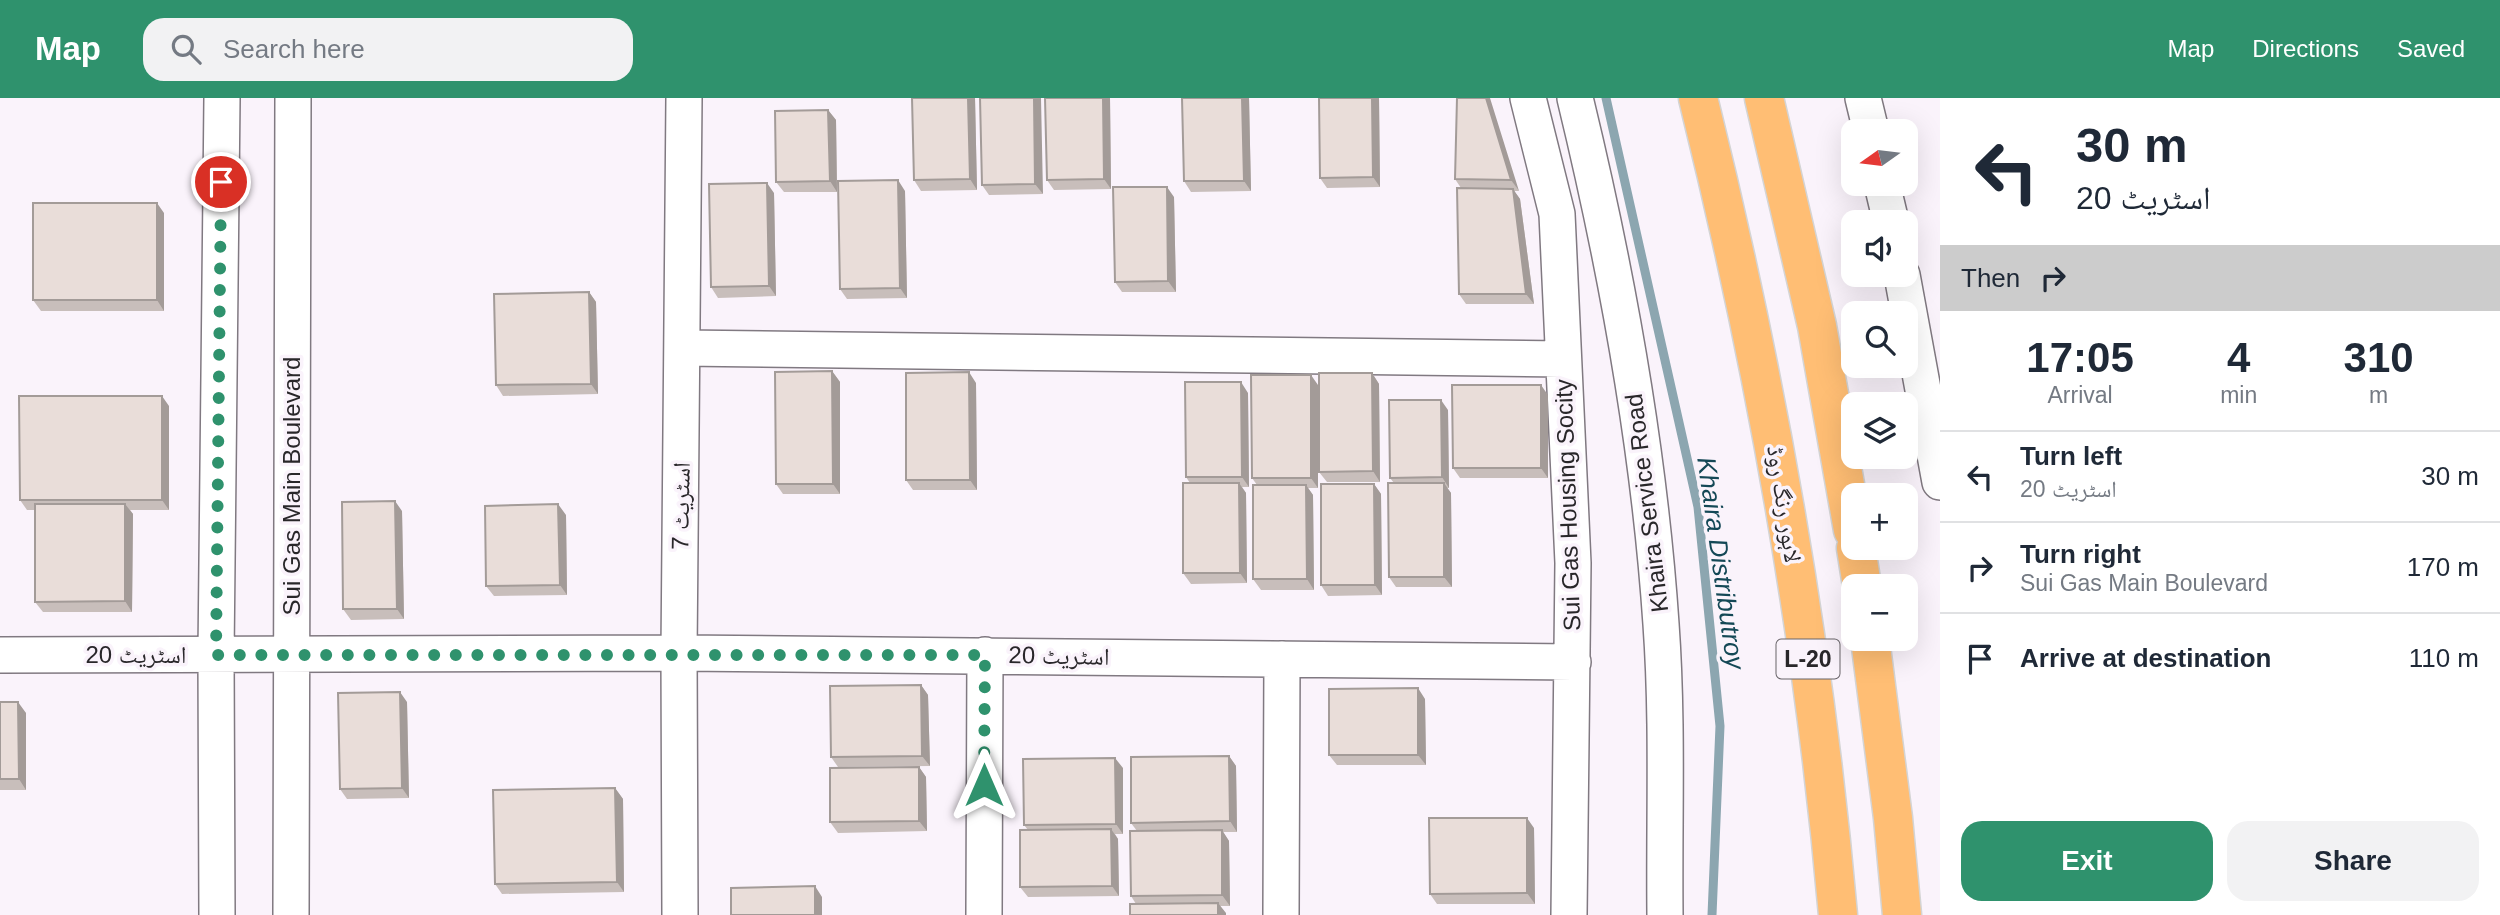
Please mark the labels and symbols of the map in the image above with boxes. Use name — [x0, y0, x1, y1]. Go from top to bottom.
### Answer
north arrow — [1841, 119, 1918, 196]
pin — [191, 152, 251, 212]
street label: Sui Gas Main Boulevard — [278, 357, 305, 615]
street label: Sui Gas Housing Socity — [1550, 379, 1585, 631]
street label: Khaira Service Road — [1620, 392, 1673, 614]
street label: لاہور رنگ روڈ — [1762, 444, 1807, 564]
water label: Khaira Distributroy — [1691, 455, 1751, 673]
street label: اسٹریٹ 7 — [666, 462, 695, 550]
road number: L-20 — [1776, 639, 1840, 678]
street label: اسٹریٹ 20 — [85, 641, 187, 668]
street label: اسٹریٹ 20 — [1008, 641, 1110, 670]
position arrow — [947, 748, 1021, 822]

